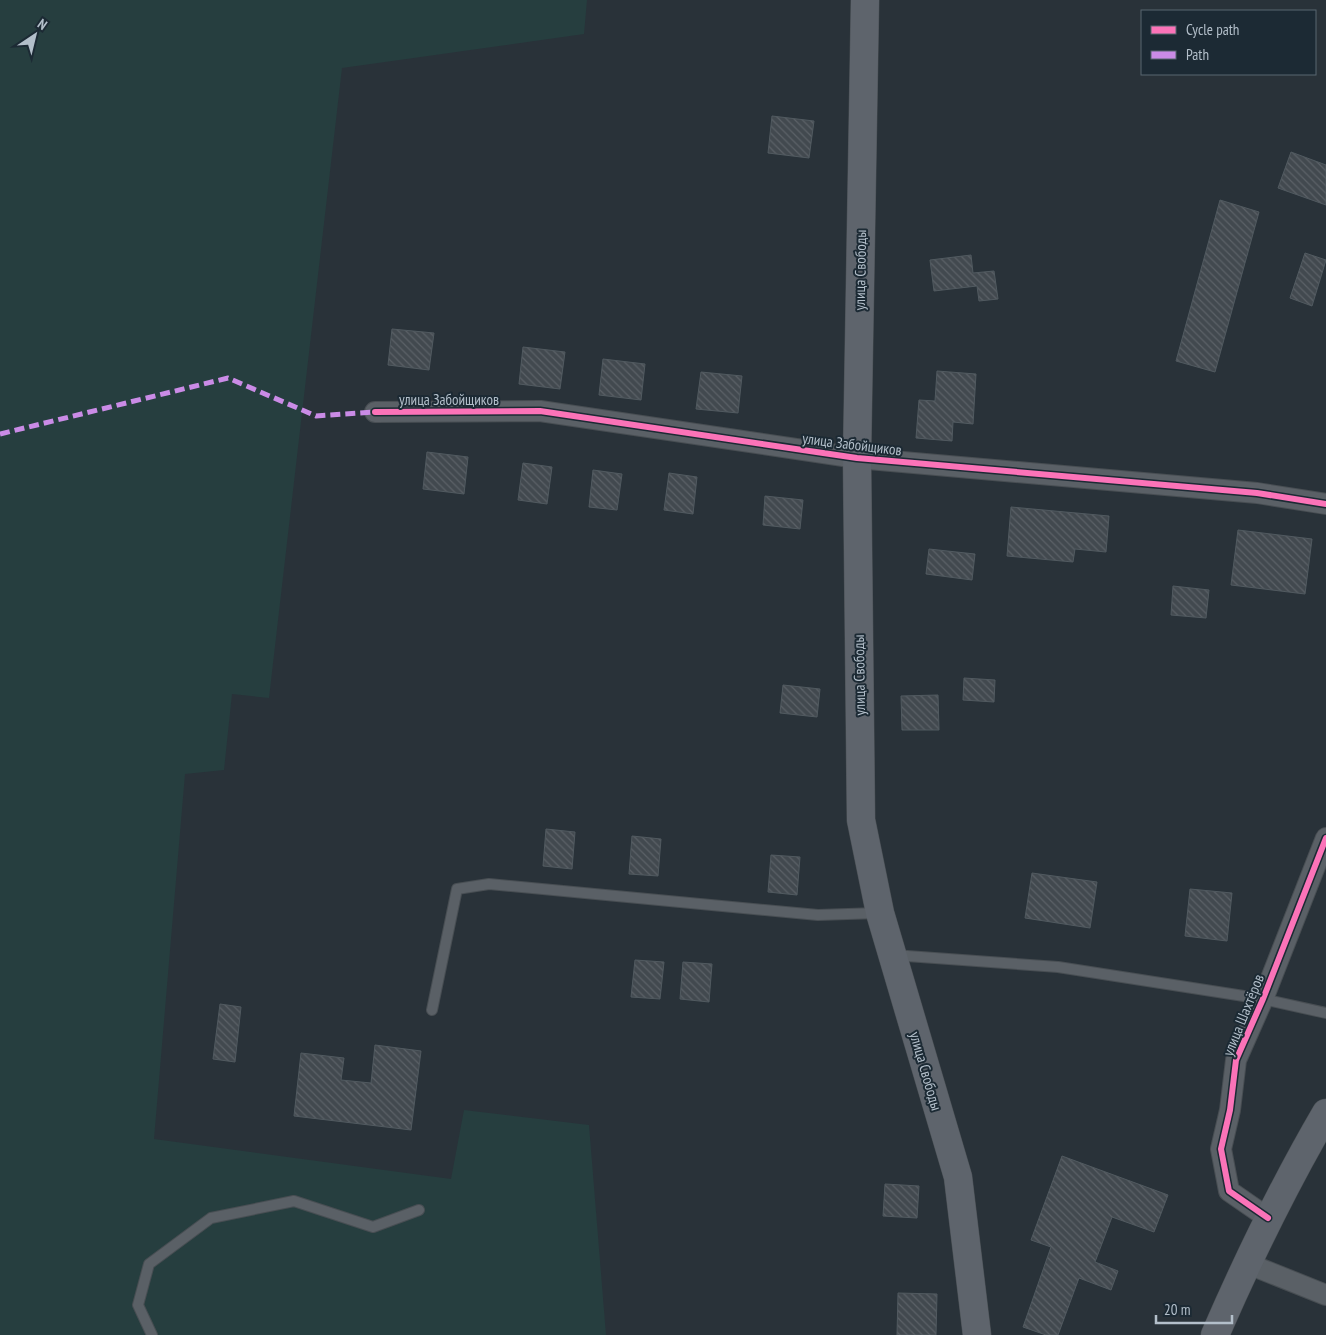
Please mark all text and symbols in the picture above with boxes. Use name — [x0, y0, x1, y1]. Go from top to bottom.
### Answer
north arrow — [10, 10, 60, 60]
legend — [1141, 10, 1316, 75]
text: N — [34, 15, 51, 34]
text: Cycle path — [1186, 20, 1239, 39]
text: Path — [1186, 45, 1209, 64]
street label: улица Свободы — [850, 229, 870, 311]
street label: улица Забойщиков — [399, 390, 499, 409]
street label: улица Забойщиков — [801, 428, 903, 460]
street label: улица Свободы — [849, 634, 869, 716]
street label: улица Шахтёров — [1218, 971, 1268, 1059]
street label: улица Свободы — [906, 1029, 946, 1113]
scale bar — [1156, 1292, 1232, 1324]
text: 20 m — [1164, 1300, 1190, 1319]

